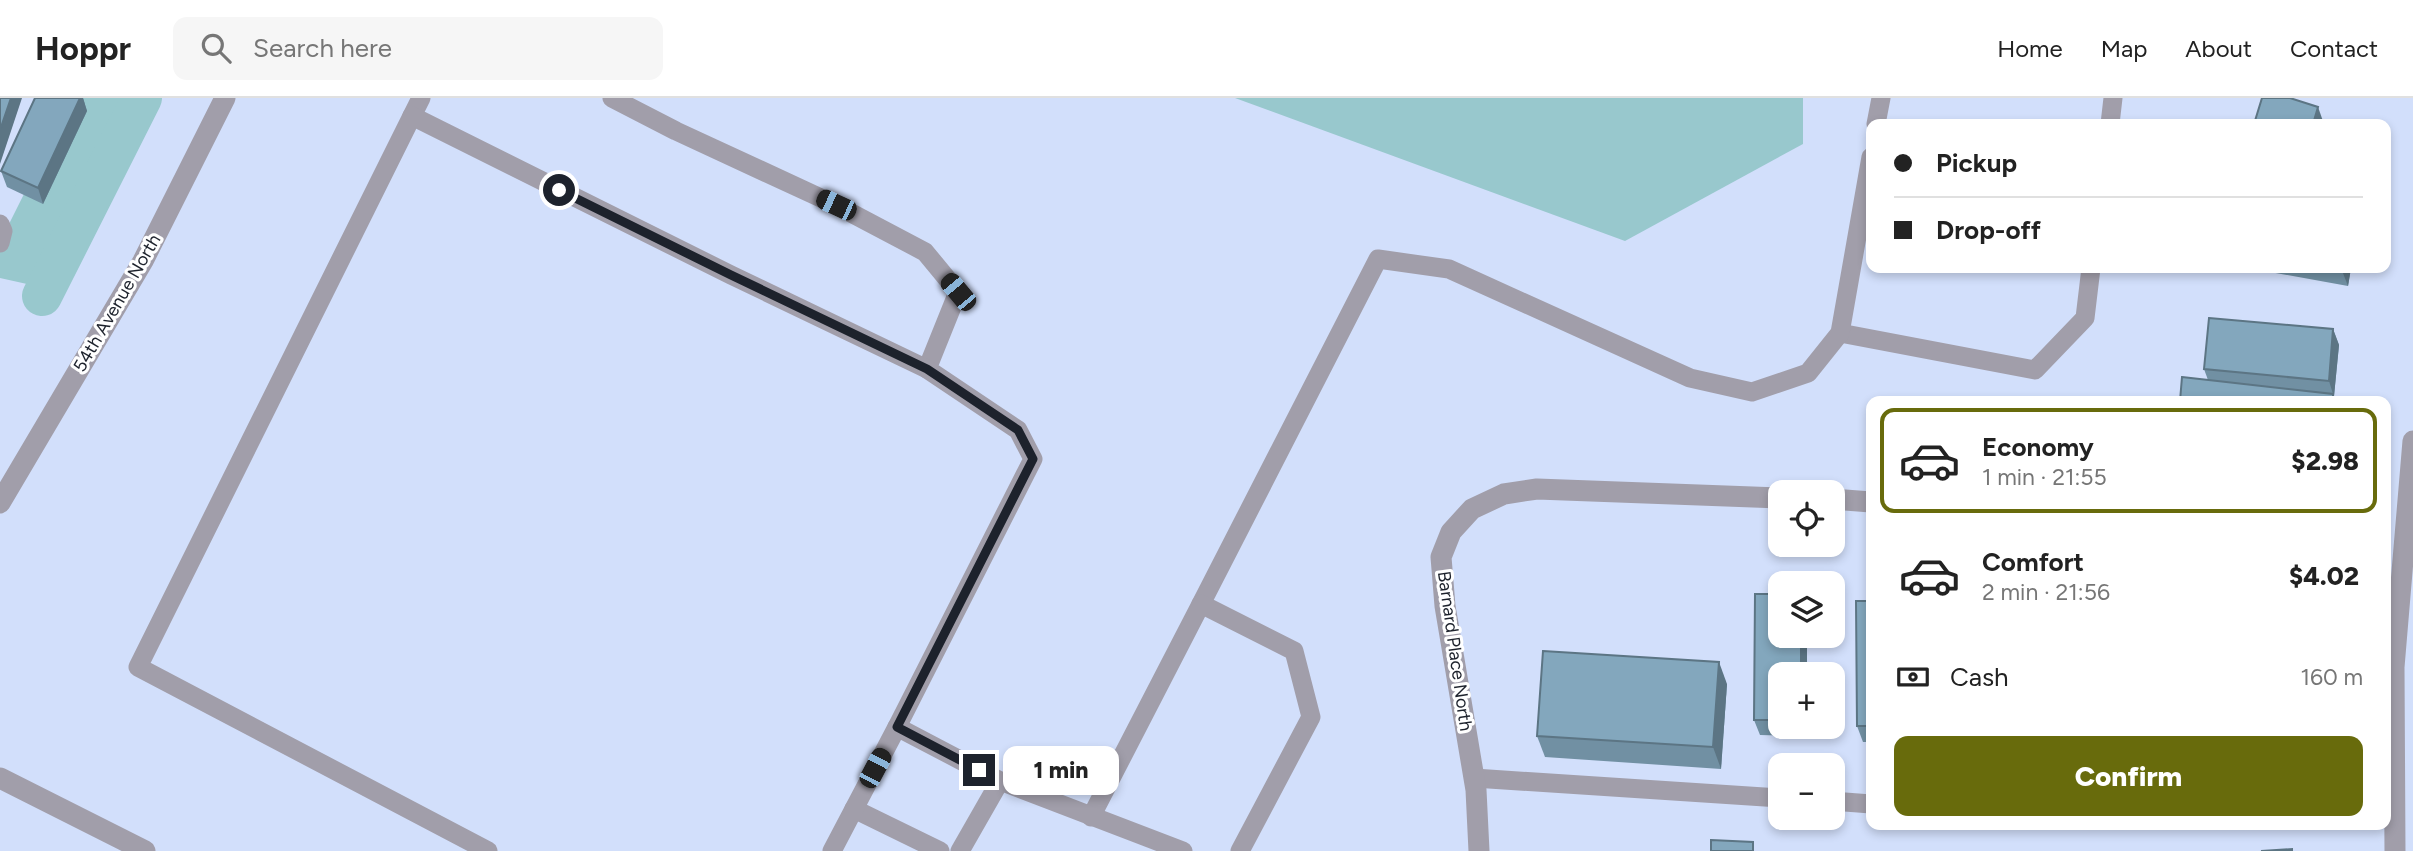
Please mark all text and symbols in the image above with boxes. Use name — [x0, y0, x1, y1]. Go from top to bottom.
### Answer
search box — [173, 17, 663, 80]
text: Hoppr — [35, 29, 131, 68]
icon: search — [197, 29, 235, 67]
text: Search here — [253, 32, 392, 64]
text: Home — [1997, 34, 2063, 63]
text: Map — [2101, 34, 2147, 63]
text: About — [2185, 34, 2252, 63]
text: Contact — [2290, 34, 2378, 63]
text: Pickup — [1936, 147, 2017, 179]
route start — [543, 174, 575, 206]
car — [813, 187, 860, 223]
text: Drop-off — [1936, 214, 2041, 246]
street label: 54th Avenue North — [69, 230, 165, 376]
car — [937, 269, 980, 315]
icon: car — [1898, 429, 1961, 492]
text: Economy — [1982, 431, 2094, 463]
text: $2.98 — [2291, 445, 2359, 477]
text: 1 min · 21:55 — [1982, 463, 2107, 491]
map controls — [1768, 480, 1845, 830]
button: locate — [1768, 480, 1845, 557]
icon: car — [1898, 544, 1961, 607]
text: Comfort — [1982, 546, 2084, 578]
text: $4.02 — [2289, 560, 2359, 592]
street label: Barnard Place North — [1433, 570, 1477, 732]
button: layers — [1768, 571, 1845, 648]
text: 2 min · 21:56 — [1982, 578, 2110, 606]
icon: cash — [1894, 658, 1932, 696]
text: Cash — [1950, 661, 2009, 693]
button: + — [1768, 662, 1845, 739]
text: 160 m — [2300, 663, 2363, 691]
button: Confirm — [1894, 736, 2363, 816]
car — [856, 745, 895, 791]
callout: 1 min — [1004, 746, 1119, 794]
button: − — [1768, 753, 1845, 830]
route end — [963, 754, 995, 786]
text: 1 min — [1034, 756, 1088, 784]

